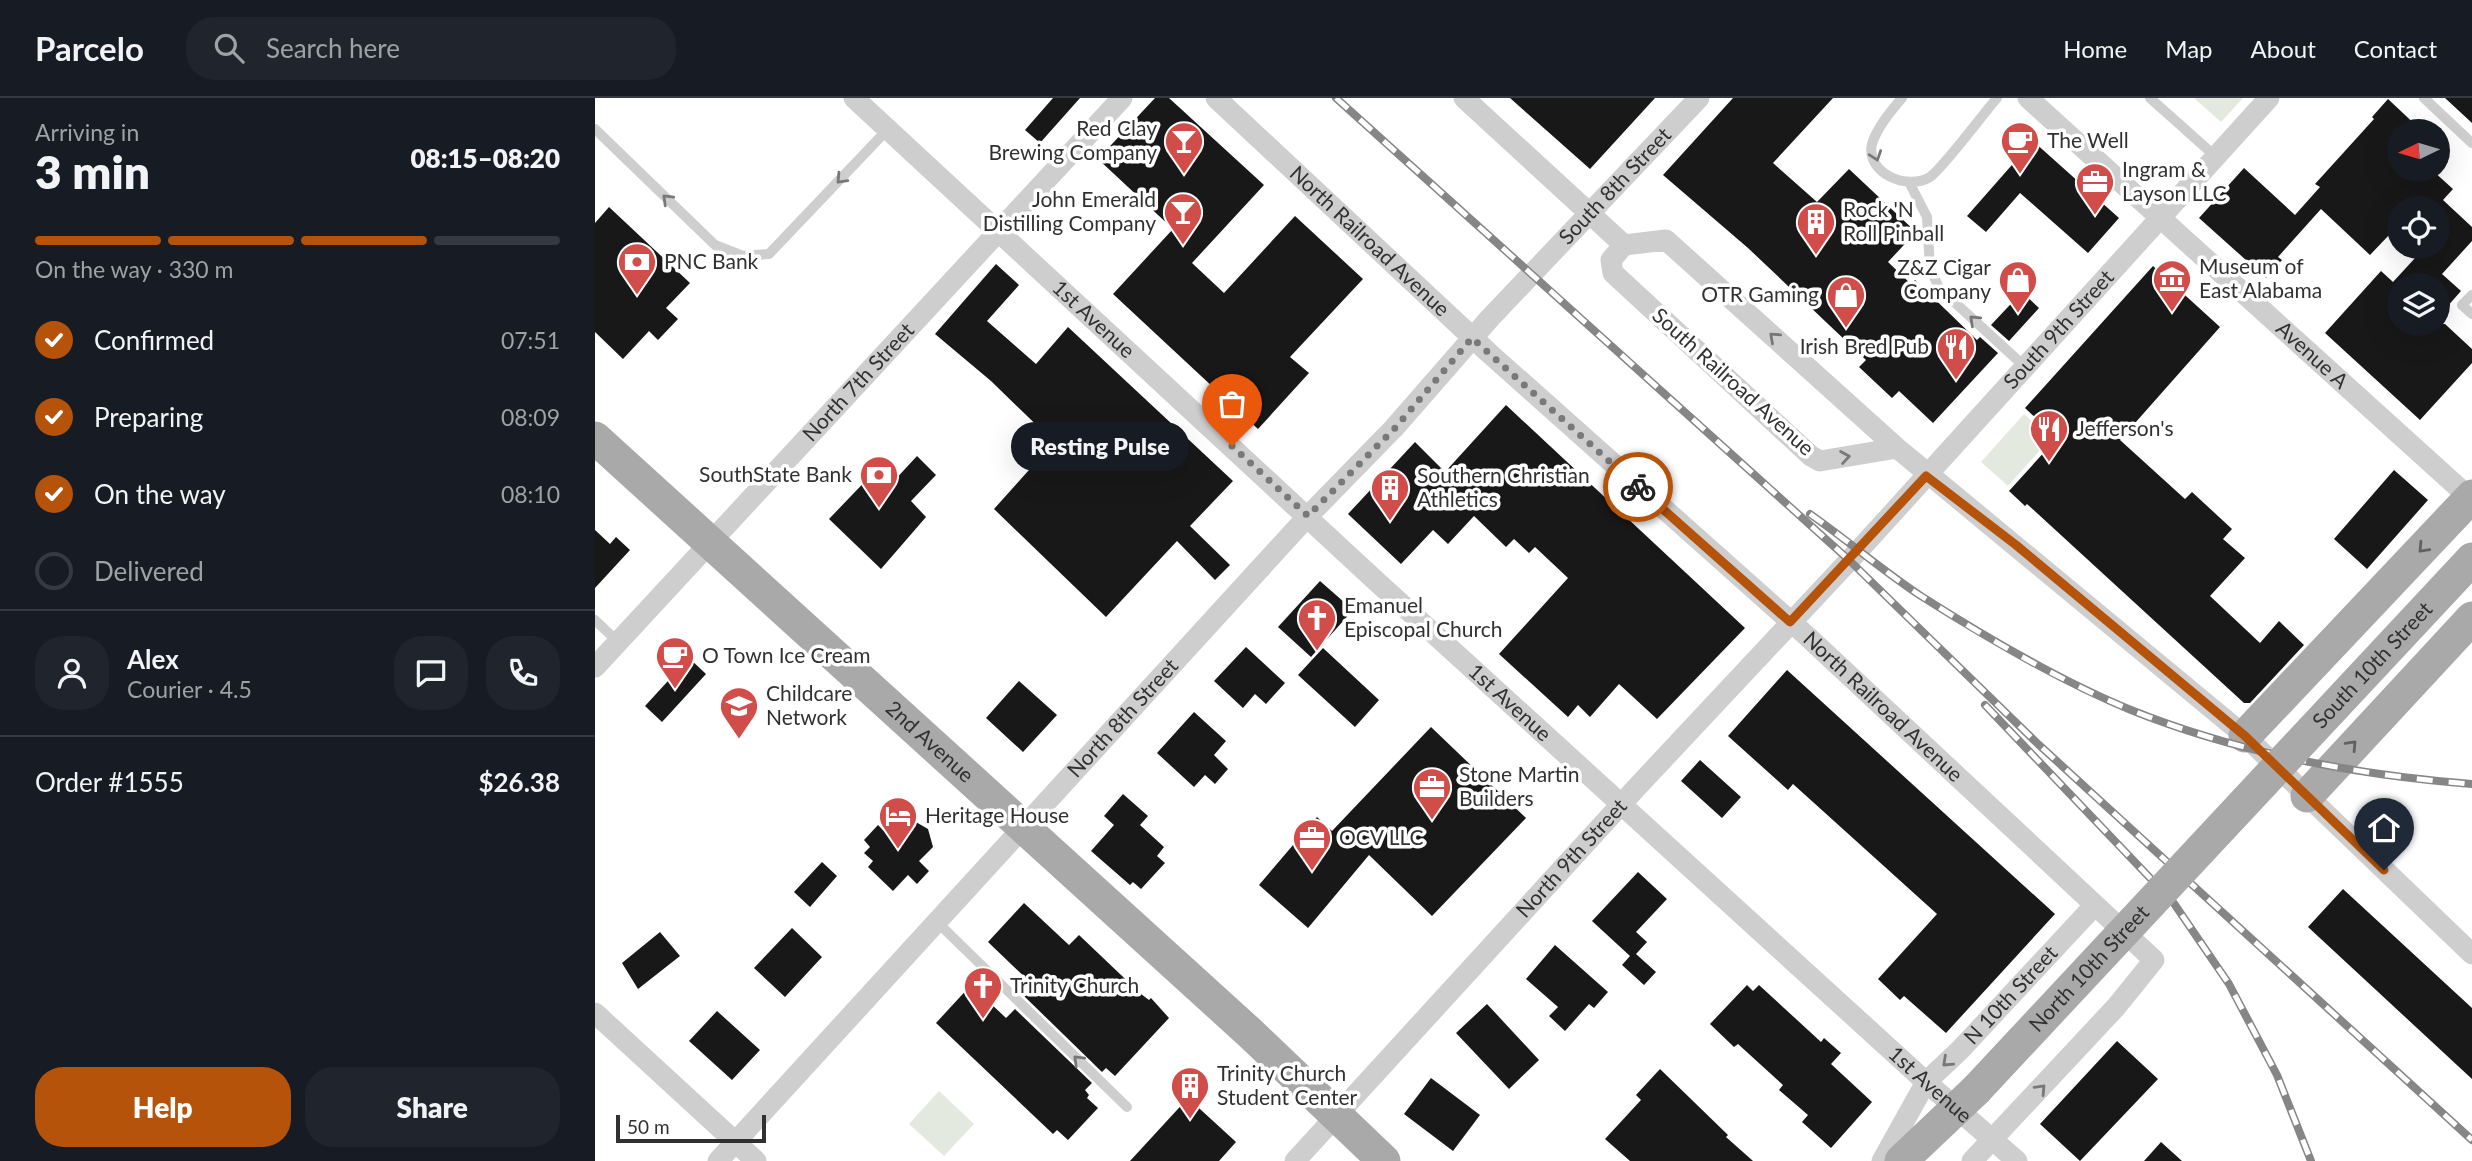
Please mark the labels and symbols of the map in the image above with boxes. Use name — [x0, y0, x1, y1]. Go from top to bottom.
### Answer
place label: Red Clay Brewing Company — [988, 115, 1157, 164]
north arrow — [2387, 119, 2450, 182]
bar icon: Red Clay Brewing Company — [1163, 120, 1205, 175]
cafe icon: The Well — [1999, 120, 2041, 175]
street label: South 8th Street — [1553, 121, 1676, 249]
place label: The Well — [2047, 127, 2129, 152]
one-way arrow — [1867, 150, 1882, 162]
place label: Ingram & Layson LLC — [2122, 156, 2227, 205]
street label: North Railroad Avenue — [1286, 160, 1455, 321]
office icon: Ingram & Layson LLC — [2074, 161, 2116, 216]
one-way arrow — [836, 170, 849, 183]
place label: John Emerald Distilling Company — [983, 186, 1156, 235]
bar icon: John Emerald Distilling Company — [1162, 191, 1204, 246]
one-way arrow — [662, 194, 675, 207]
place label: Rock 'N Roll Pinball — [1843, 196, 1944, 245]
building icon: Rock 'N Roll Pinball — [1795, 201, 1837, 256]
bank icon: PNC Bank — [616, 241, 658, 296]
place label: PNC Bank — [664, 248, 759, 273]
place label: Museum of East Alabama — [2199, 253, 2322, 302]
place label: Z&Z Cigar Company — [1897, 254, 1991, 303]
museum icon: Museum of East Alabama — [2151, 258, 2193, 313]
shop icon: Z&Z Cigar Company — [1997, 259, 2039, 314]
street label: South 9th Street — [1998, 264, 2118, 393]
street label: 1st Avenue — [1048, 274, 1141, 362]
shop icon: OTR Gaming — [1825, 274, 1867, 329]
place label: OTR Gaming — [1701, 281, 1819, 306]
street label: South Railroad Avenue — [1648, 302, 1820, 460]
street label: Avenue A — [2272, 315, 2355, 393]
one-way arrow — [1969, 316, 1982, 328]
street label: North 7th Street — [797, 317, 919, 446]
restaurant icon: Irish Bred Pub — [1935, 326, 1977, 381]
one-way arrow — [1769, 333, 1782, 345]
place label: Irish Bred Pub — [1800, 333, 1929, 358]
pin — [1202, 374, 1262, 446]
restaurant icon: Jefferson's — [2028, 408, 2070, 463]
place label: Jefferson's — [2076, 415, 2173, 440]
callout: Resting Pulse — [1011, 422, 1190, 470]
one-way arrow — [1839, 450, 1851, 465]
courier — [1603, 452, 1673, 522]
bank icon: SouthState Bank — [858, 454, 900, 509]
place label: SouthState Bank — [699, 461, 852, 486]
place label: Southern Christian Athletics — [1417, 462, 1590, 511]
building icon: Southern Christian Athletics — [1369, 467, 1411, 522]
one-way arrow — [2419, 540, 2432, 553]
place label: Emanuel Episcopal Church — [1344, 592, 1502, 641]
street label: South 10th Street — [2306, 596, 2437, 733]
church icon: Emanuel Episcopal Church — [1296, 597, 1338, 652]
street label: North Railroad Avenue — [1799, 625, 1969, 786]
cafe icon: O Town Ice Cream — [654, 635, 696, 690]
place label: O Town Ice Cream — [702, 642, 871, 667]
street label: North 8th Street — [1061, 652, 1183, 782]
street label: 1st Avenue — [1464, 658, 1557, 746]
place label: Childcare Network — [766, 680, 852, 729]
school or university icon: Childcare Network — [718, 685, 760, 740]
street label: 2nd Avenue — [881, 695, 980, 787]
one-way arrow — [2344, 741, 2357, 754]
place label: Stone Martin Builders — [1459, 761, 1579, 810]
office icon: Stone Martin Builders — [1411, 766, 1453, 821]
street label: North 9th Street — [1510, 793, 1631, 922]
hotel icon: Heritage House — [877, 795, 919, 850]
pin — [2354, 798, 2414, 870]
place label: Heritage House — [925, 802, 1069, 827]
office icon: OCV LLC — [1291, 817, 1333, 872]
place label: OCV LLC — [1339, 824, 1424, 849]
street label: North 10th Street — [2023, 899, 2154, 1036]
street label: N 10th Street — [1958, 939, 2062, 1049]
church icon: Trinity Church — [962, 965, 1004, 1020]
place label: Trinity Church — [1010, 972, 1139, 997]
street label: 1st Avenue — [1884, 1040, 1978, 1127]
one-way arrow — [1942, 1054, 1955, 1067]
one-way arrow — [1073, 1055, 1086, 1068]
place label: Trinity Church Student Center — [1217, 1060, 1358, 1109]
building icon: Trinity Church Student Center — [1169, 1065, 1211, 1120]
one-way arrow — [2032, 1084, 2045, 1097]
scale bar — [616, 1112, 767, 1144]

